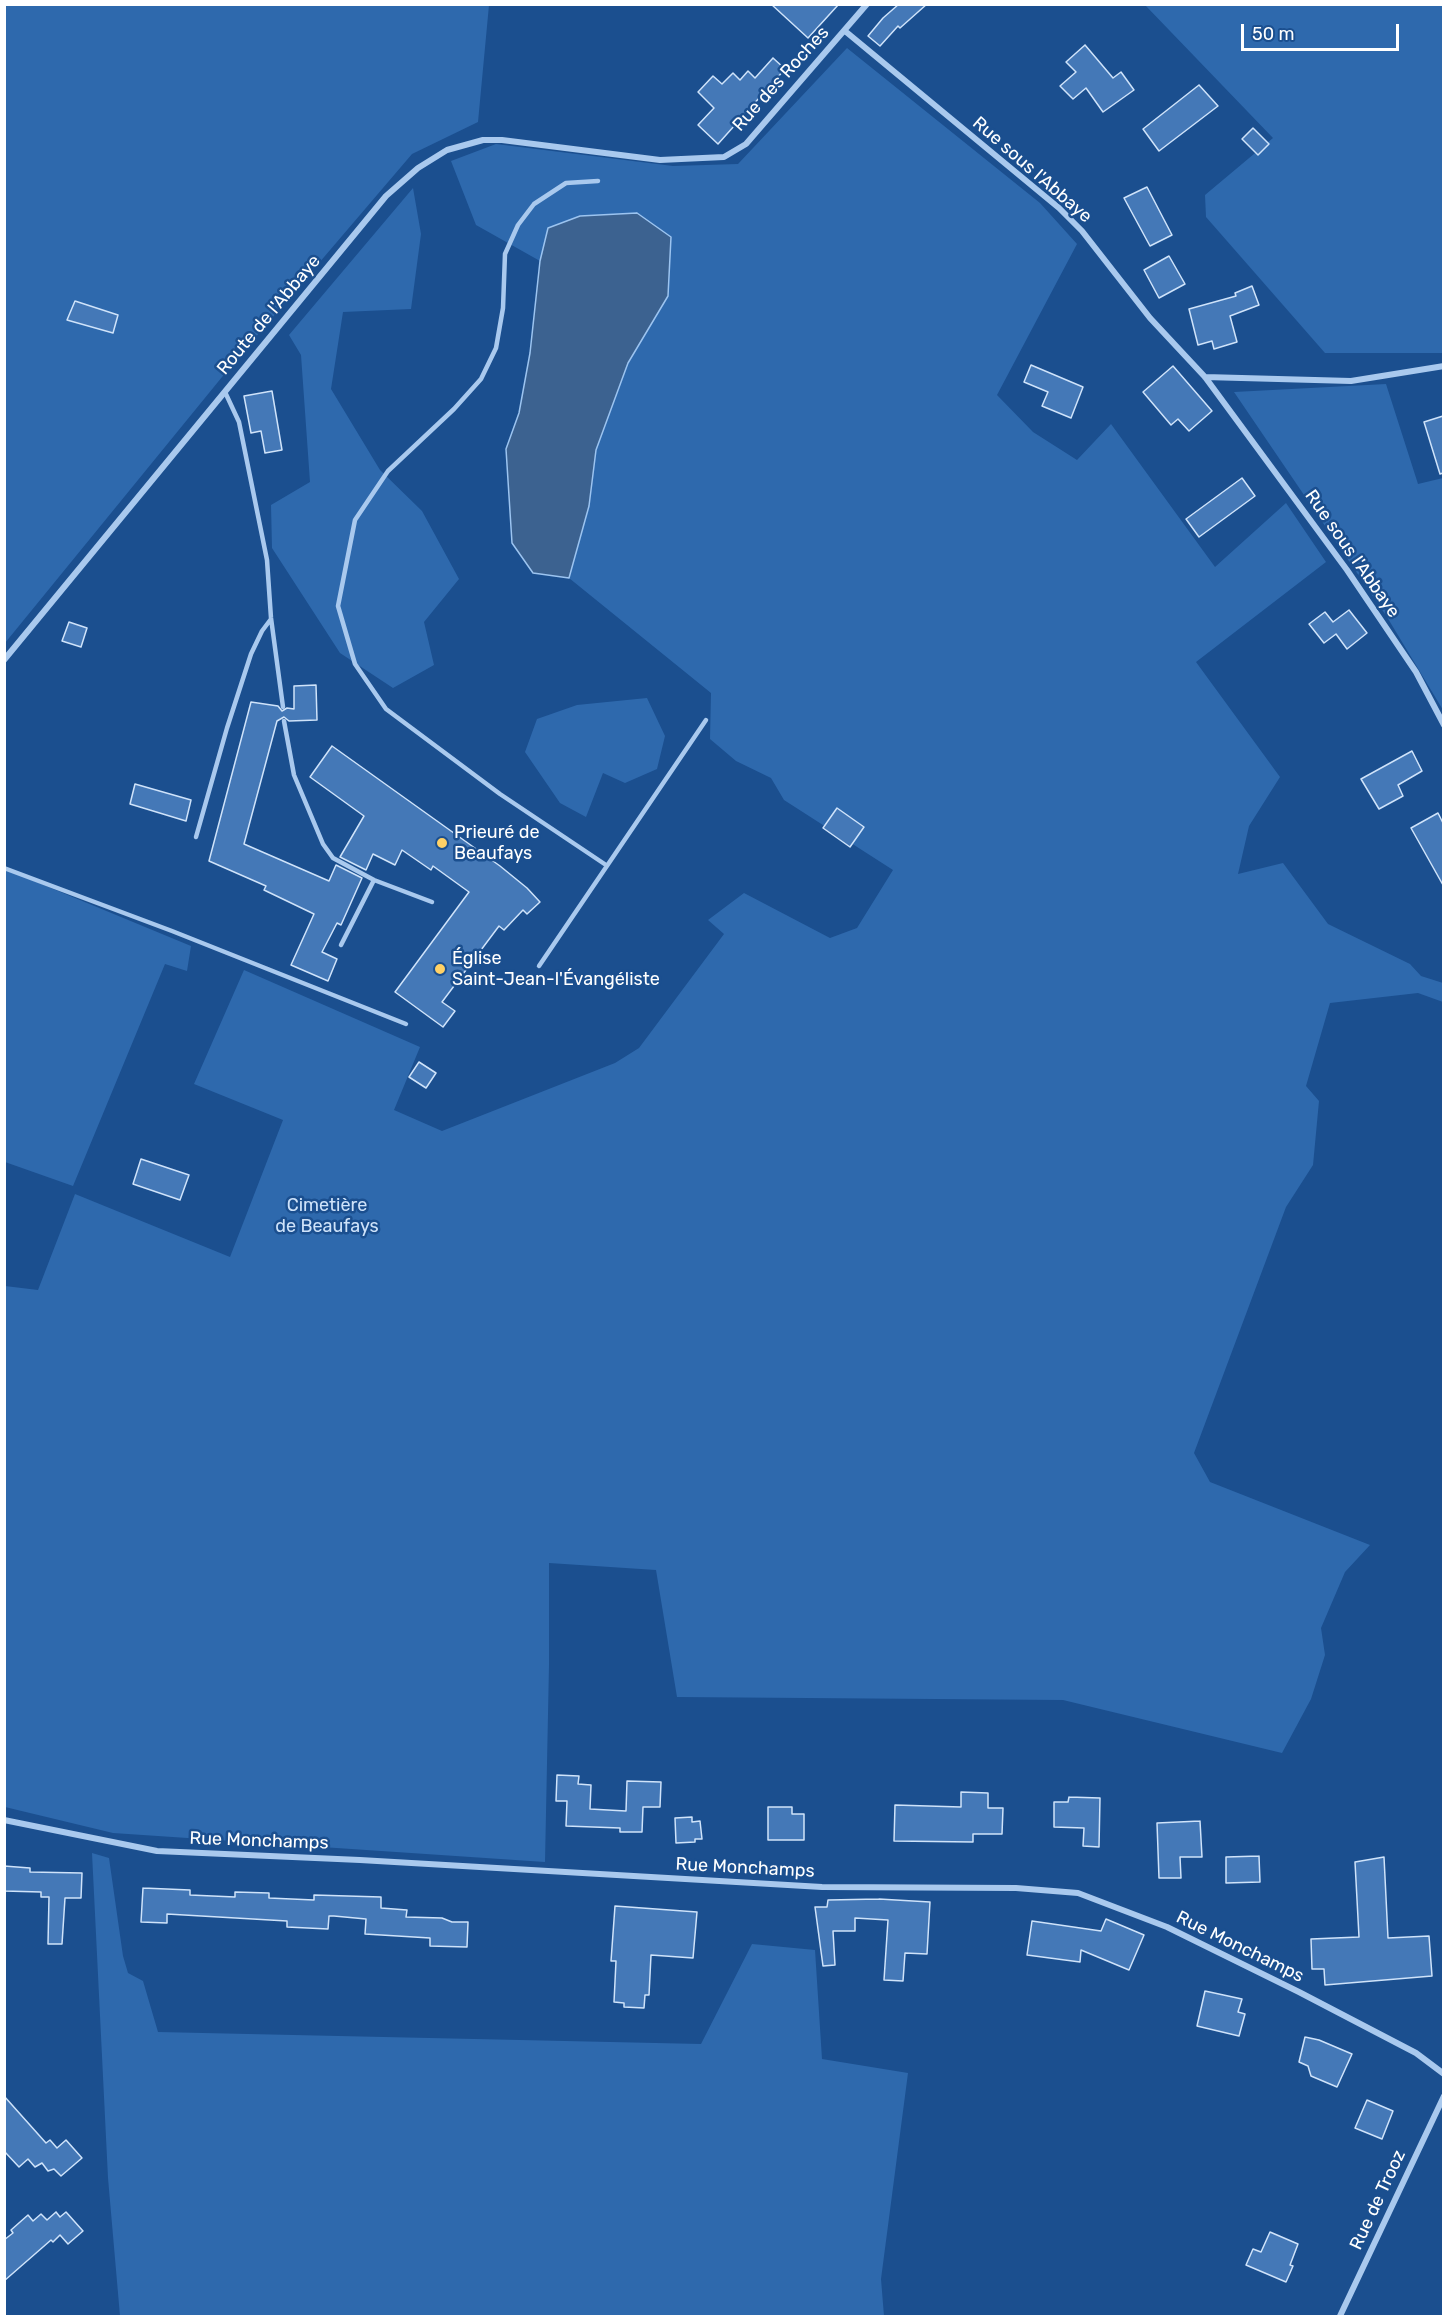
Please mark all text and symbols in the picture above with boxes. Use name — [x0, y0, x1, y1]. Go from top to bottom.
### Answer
scale bar — [1244, 12, 1402, 50]
street label: Rue des Roches — [728, 22, 834, 136]
text: 50 m — [1252, 23, 1295, 45]
street label: Rue sous l'Abbaye — [968, 112, 1096, 228]
street label: Route de l'Abbaye — [213, 251, 325, 379]
street label: Rue sous l'Abbaye — [1300, 486, 1404, 622]
place label: Prieuré de Beaufays — [454, 822, 540, 864]
marker: Prieuré de Beaufays — [435, 836, 449, 850]
place label: Église Saint-Jean-l'Évangéliste — [452, 948, 660, 990]
marker: Église Saint-Jean-l'Évangéliste — [433, 962, 447, 976]
park label: Cimetière de Beaufays — [275, 1195, 379, 1238]
street label: Rue Monchamps — [189, 1828, 329, 1854]
street label: Rue Monchamps — [675, 1854, 815, 1882]
street label: Rue Monchamps — [1173, 1907, 1307, 1987]
street label: Rue de Trooz — [1345, 2147, 1411, 2253]

